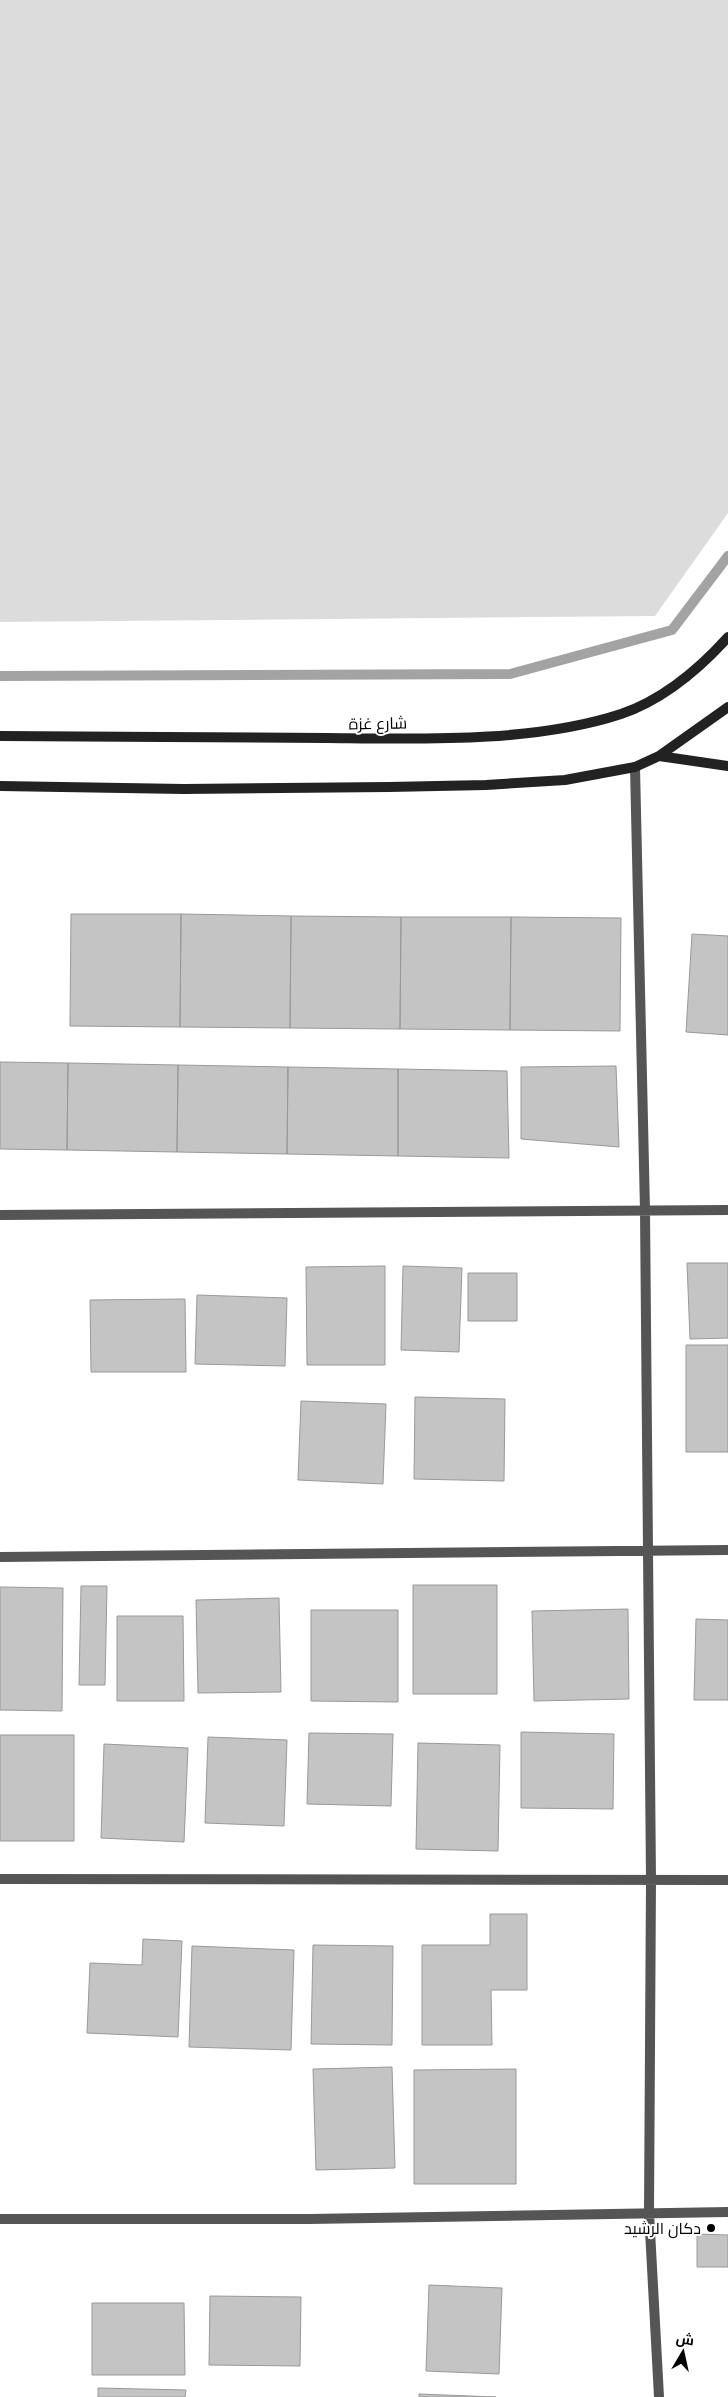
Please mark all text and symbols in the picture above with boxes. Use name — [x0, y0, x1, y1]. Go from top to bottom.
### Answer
street label: شارع غزة — [349, 713, 407, 736]
place label: دكان الرشيد — [624, 2219, 701, 2239]
marker: دكان الرشيد — [705, 2222, 717, 2234]
north arrow — [658, 2327, 708, 2377]
text: ش — [675, 2330, 695, 2349]

